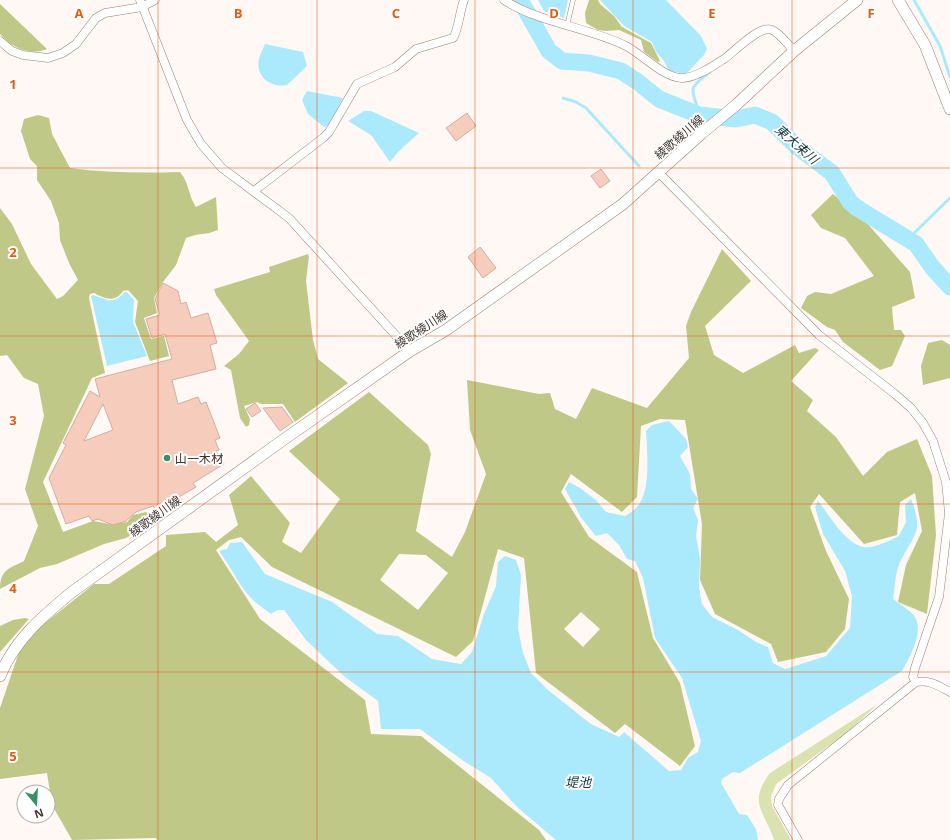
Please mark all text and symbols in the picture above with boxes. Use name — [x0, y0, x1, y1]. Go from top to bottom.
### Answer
text: A — [75, 4, 84, 22]
text: B — [234, 4, 243, 22]
text: C — [392, 4, 400, 22]
text: D — [549, 4, 559, 22]
text: E — [708, 4, 716, 22]
text: F — [867, 4, 875, 22]
text: 1 — [9, 75, 17, 93]
street label: 綾歌綾川線 — [651, 111, 707, 163]
water label: 東大束川 — [771, 120, 824, 169]
text: 2 — [9, 243, 17, 261]
street label: 綾歌綾川線 — [391, 306, 451, 352]
text: 3 — [9, 411, 17, 429]
place label: 山一木材 — [175, 450, 223, 467]
marker: 山一木材 — [162, 453, 172, 463]
street label: 綾歌綾川線 — [126, 491, 184, 541]
text: 4 — [9, 579, 17, 597]
text: 5 — [9, 747, 17, 765]
water label: 堤池 — [565, 773, 593, 791]
north arrow — [16, 784, 56, 824]
text: N — [33, 805, 46, 823]

